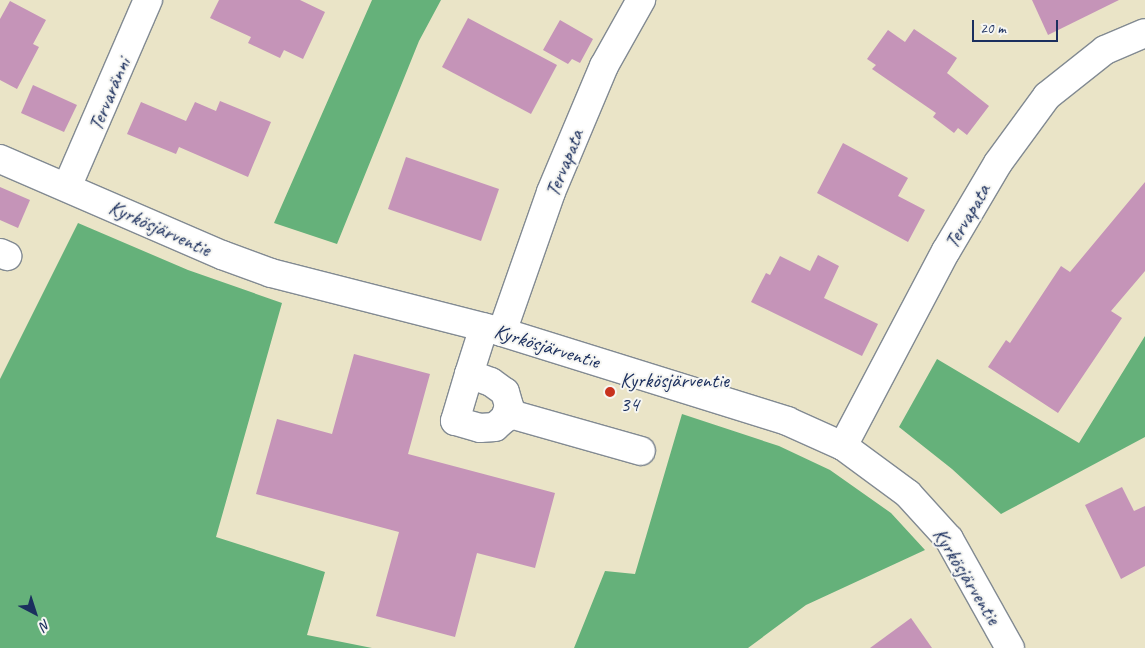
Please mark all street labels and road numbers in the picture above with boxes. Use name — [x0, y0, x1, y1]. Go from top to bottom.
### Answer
street label: Tervaränni — [82, 54, 136, 134]
street label: Tervapata — [539, 126, 589, 200]
street label: Tervapata — [939, 179, 995, 253]
street label: Kyrkösjärventie — [105, 194, 215, 262]
street label: Kyrkösjärventie — [491, 318, 603, 374]
street label: Kyrkösjärventie — [928, 523, 1006, 629]

